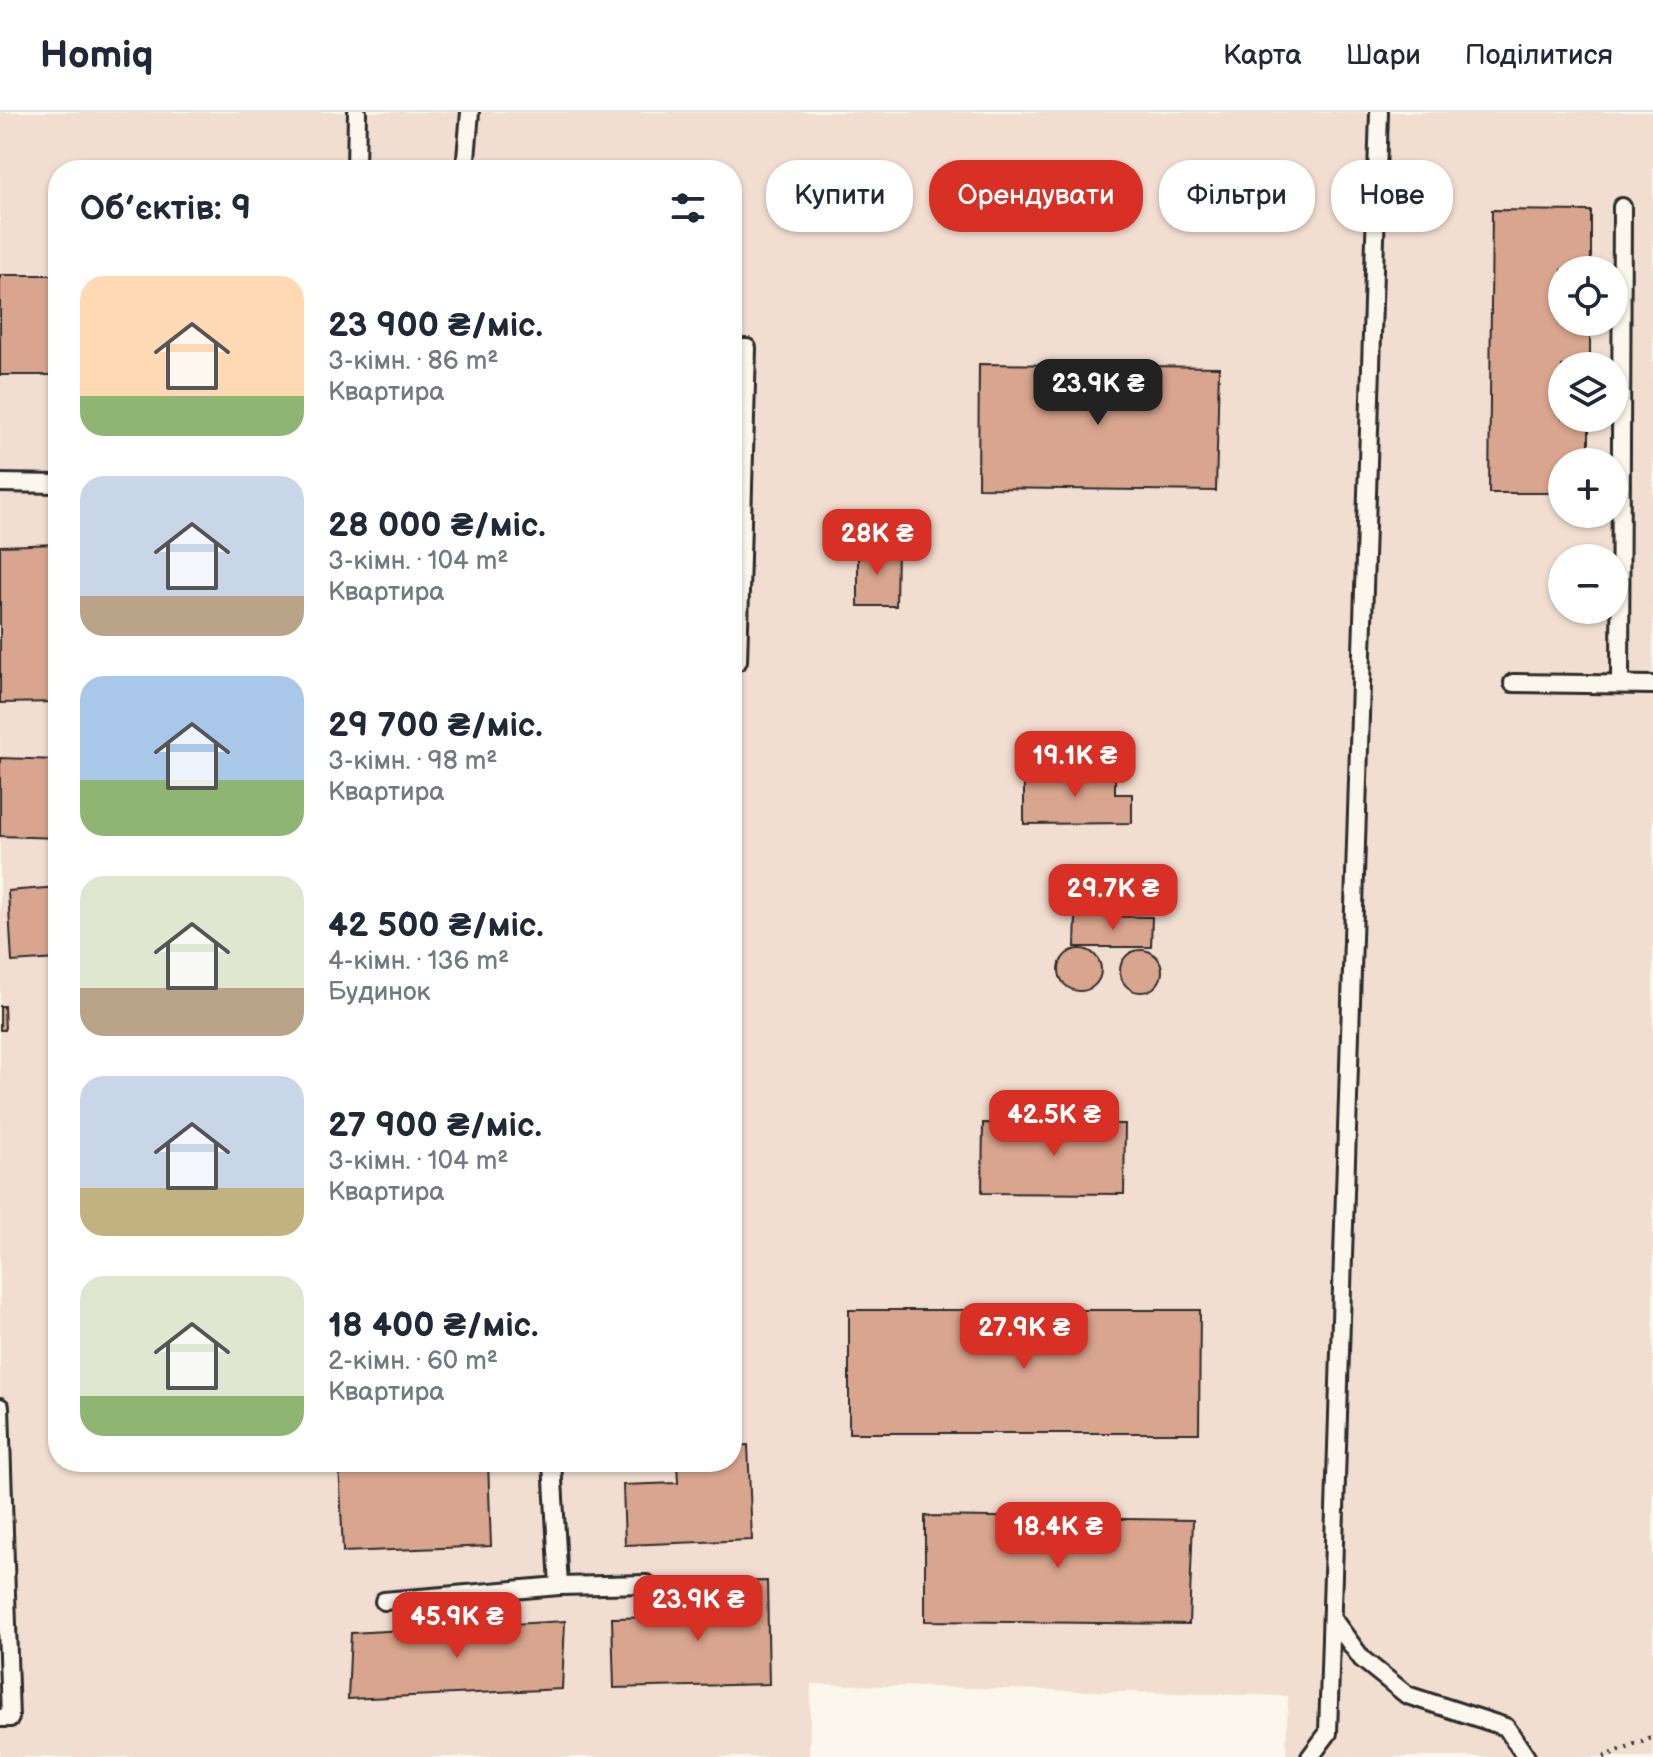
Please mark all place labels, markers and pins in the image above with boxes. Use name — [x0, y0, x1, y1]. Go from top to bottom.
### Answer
pin: 23.9K ₴ — [1024, 359, 1172, 427]
pin: 28K ₴ — [821, 509, 933, 577]
pin: 19.1K ₴ — [1001, 731, 1149, 799]
pin: 29.7K ₴ — [1039, 864, 1187, 932]
pin: 42.5K ₴ — [980, 1090, 1128, 1158]
pin: 27.9K ₴ — [950, 1303, 1098, 1371]
pin: 18.4K ₴ — [984, 1502, 1132, 1570]
pin: 23.9K ₴ — [624, 1575, 772, 1643]
pin: 45.9K ₴ — [383, 1592, 531, 1660]

